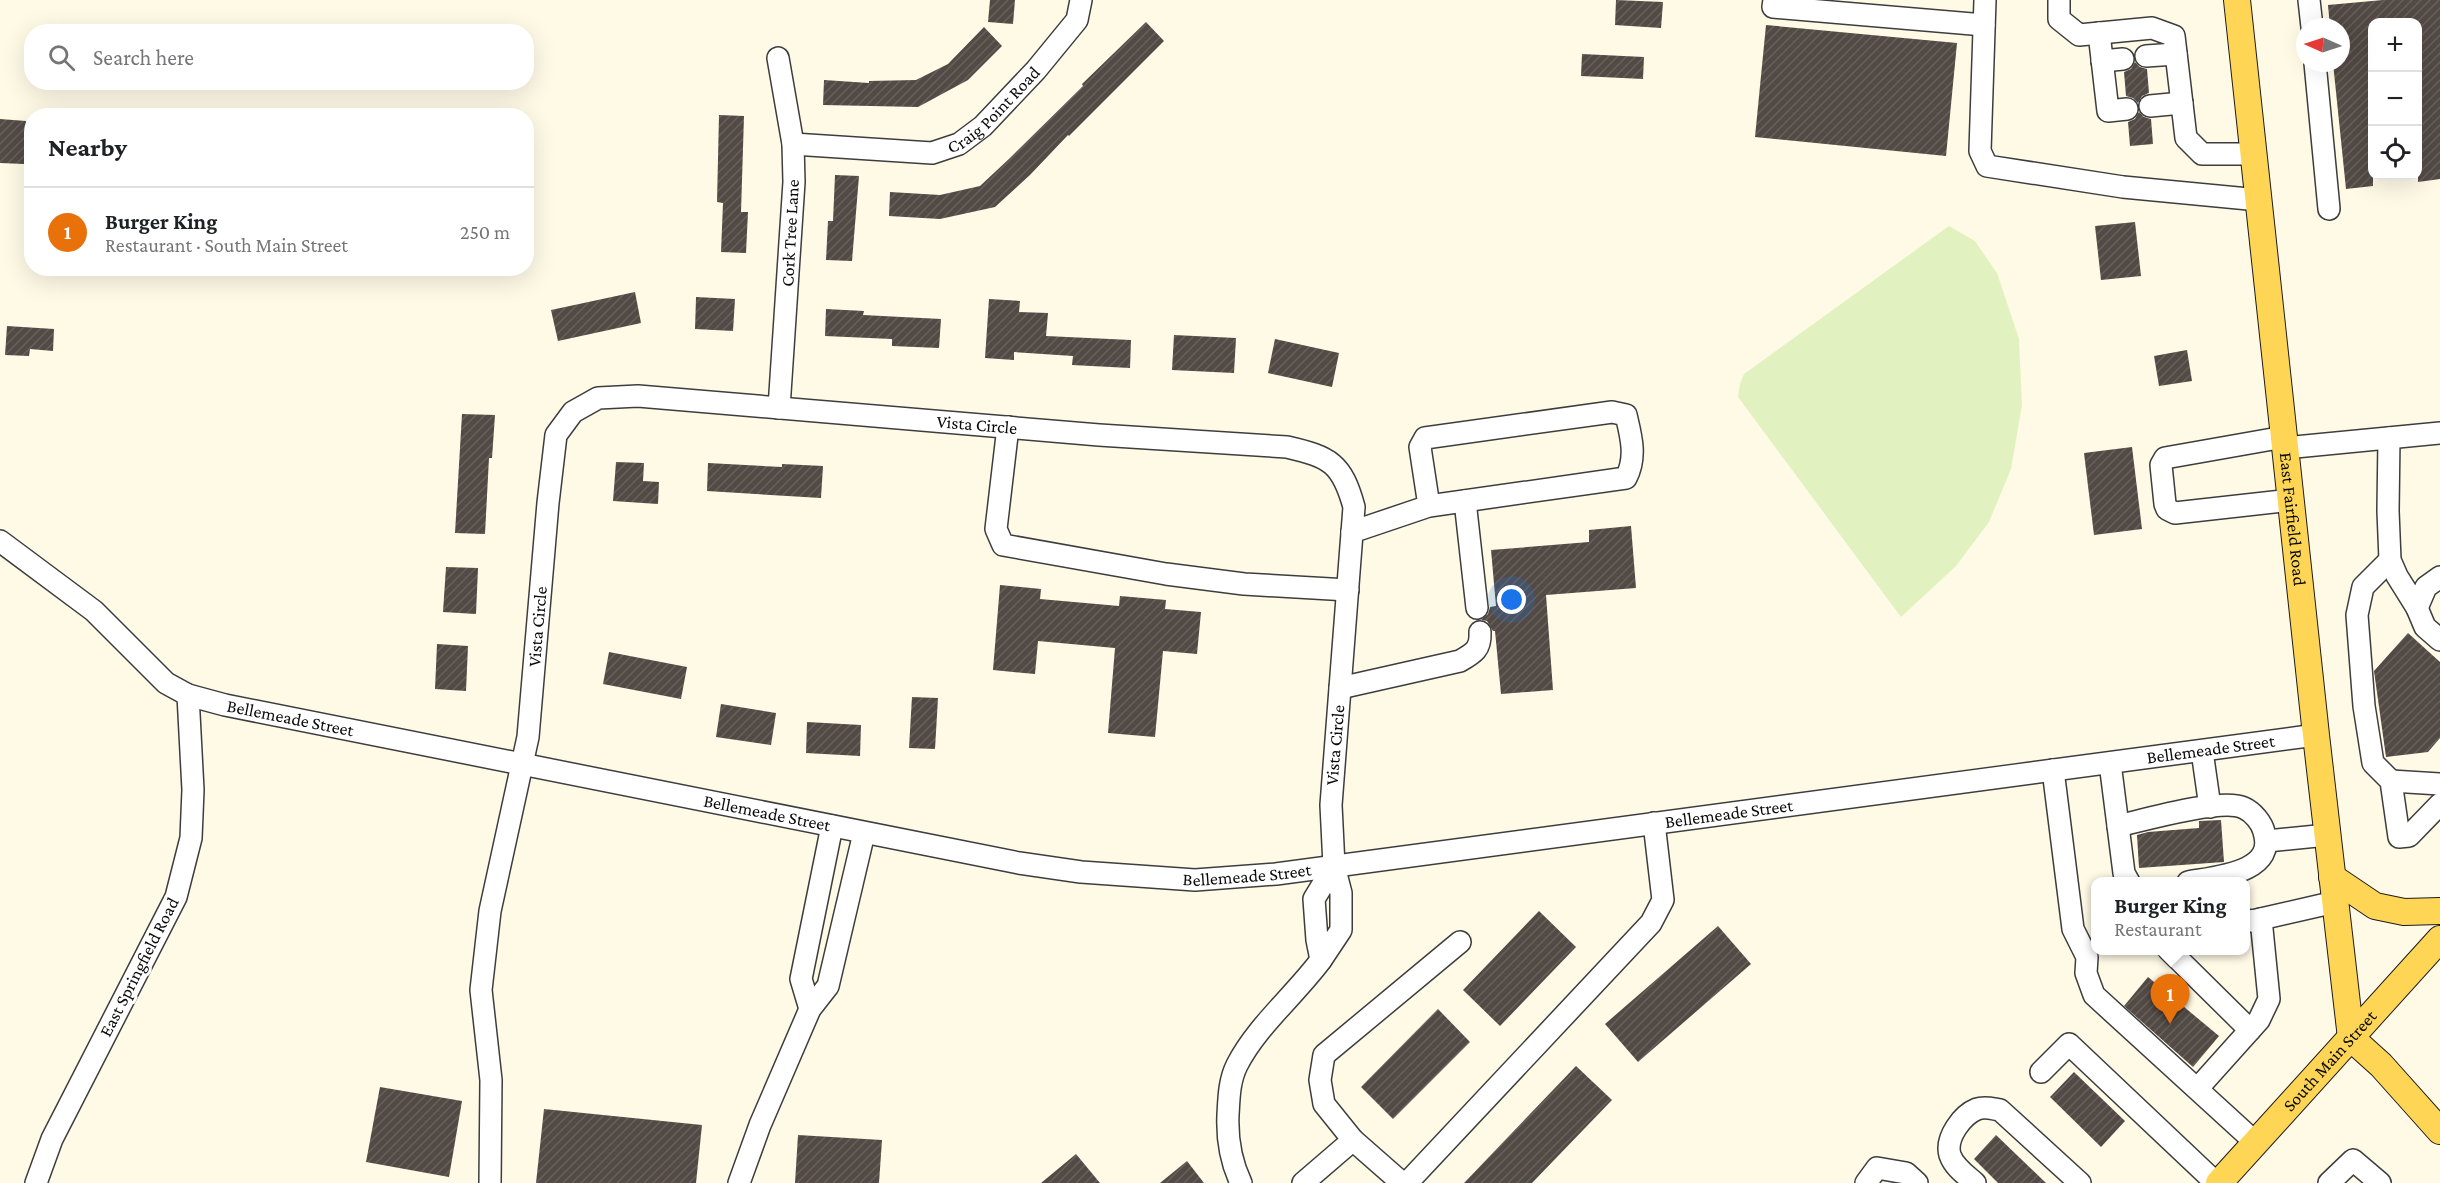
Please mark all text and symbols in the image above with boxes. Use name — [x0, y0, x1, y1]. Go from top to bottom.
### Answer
north arrow — [2296, 18, 2350, 72]
map controls — [2368, 18, 2422, 180]
button: + — [2368, 18, 2422, 72]
search box — [24, 24, 534, 90]
icon: search — [45, 41, 78, 74]
text: Search here — [93, 45, 194, 70]
street label: Craig Point Road — [945, 62, 1044, 157]
button: − — [2368, 72, 2422, 126]
button: locate — [2368, 126, 2422, 180]
text: Nearby — [48, 133, 127, 162]
street label: Cork Tree Lane — [777, 179, 803, 287]
text: Burger King — [105, 209, 217, 234]
text: 1 — [64, 221, 71, 243]
text: 250 m — [460, 221, 510, 243]
text: Restaurant · South Main Street — [105, 234, 348, 256]
street label: Vista Circle — [936, 411, 1018, 438]
street label: East Fairfield Road — [2276, 451, 2310, 587]
street label: Vista Circle — [524, 585, 551, 668]
your location — [1497, 585, 1526, 614]
street label: Bellemeade Street — [225, 696, 357, 741]
street label: Vista Circle — [1322, 704, 1348, 786]
street label: Bellemeade Street — [2145, 730, 2277, 768]
street label: Bellemeade Street — [702, 790, 833, 835]
street label: Bellemeade Street — [1664, 795, 1795, 832]
street label: Bellemeade Street — [1182, 859, 1313, 890]
popup — [2091, 877, 2250, 955]
text: Burger King — [2114, 893, 2227, 918]
street label: East Springfield Road — [95, 894, 183, 1040]
text: Restaurant — [2114, 918, 2202, 940]
pin: 1 — [2150, 974, 2190, 1024]
street label: South Main Street — [2279, 1005, 2381, 1115]

